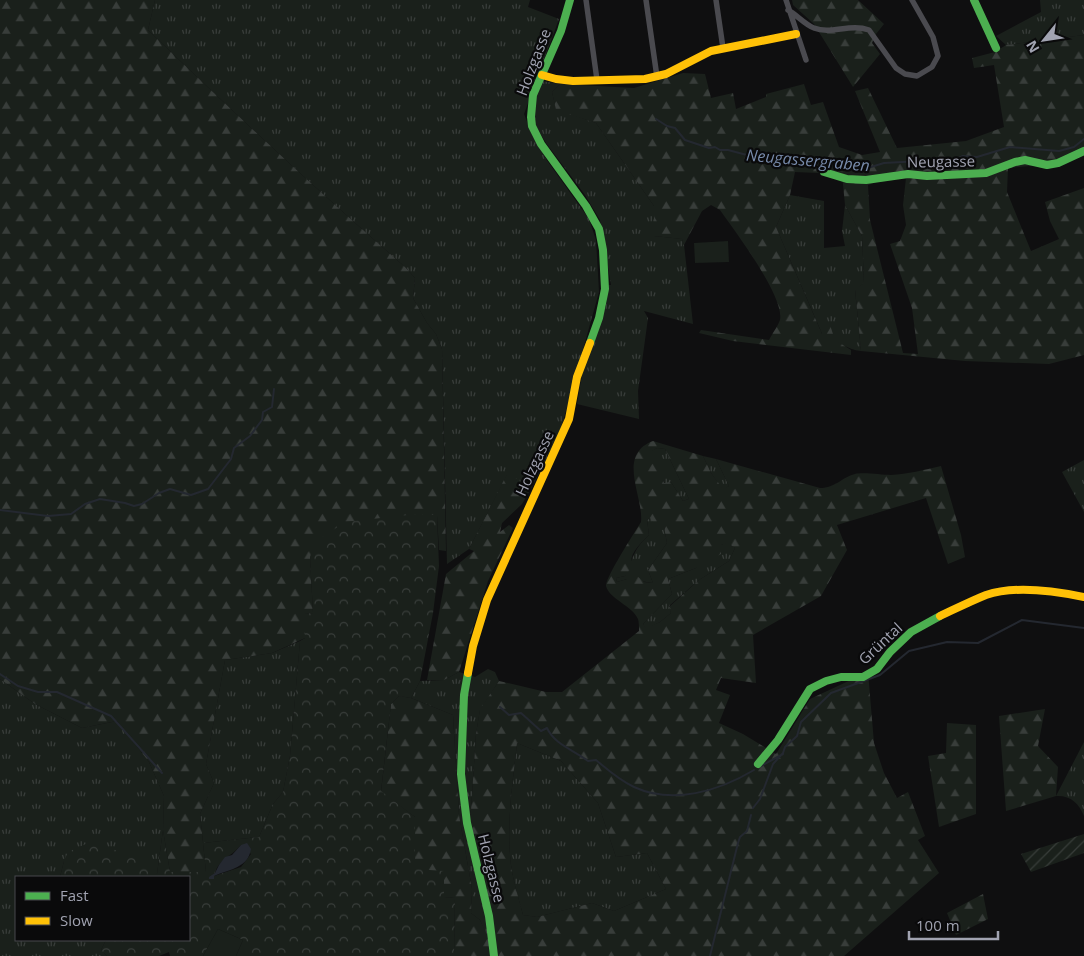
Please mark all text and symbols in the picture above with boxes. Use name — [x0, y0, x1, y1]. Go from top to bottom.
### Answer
north arrow — [1019, 15, 1069, 65]
street label: Holzgasse — [511, 26, 555, 98]
text: N — [1021, 37, 1043, 56]
water label: Neugassergraben — [745, 144, 871, 176]
street label: Neugasse — [907, 150, 975, 172]
street label: Holzgasse — [510, 427, 558, 499]
street label: Grüntal — [854, 618, 906, 668]
street label: Holzgasse — [474, 832, 510, 904]
legend — [15, 876, 190, 941]
text: Fast — [60, 885, 89, 905]
scale bar — [909, 908, 998, 940]
text: Slow — [60, 910, 93, 930]
text: 100 m — [916, 915, 960, 935]

